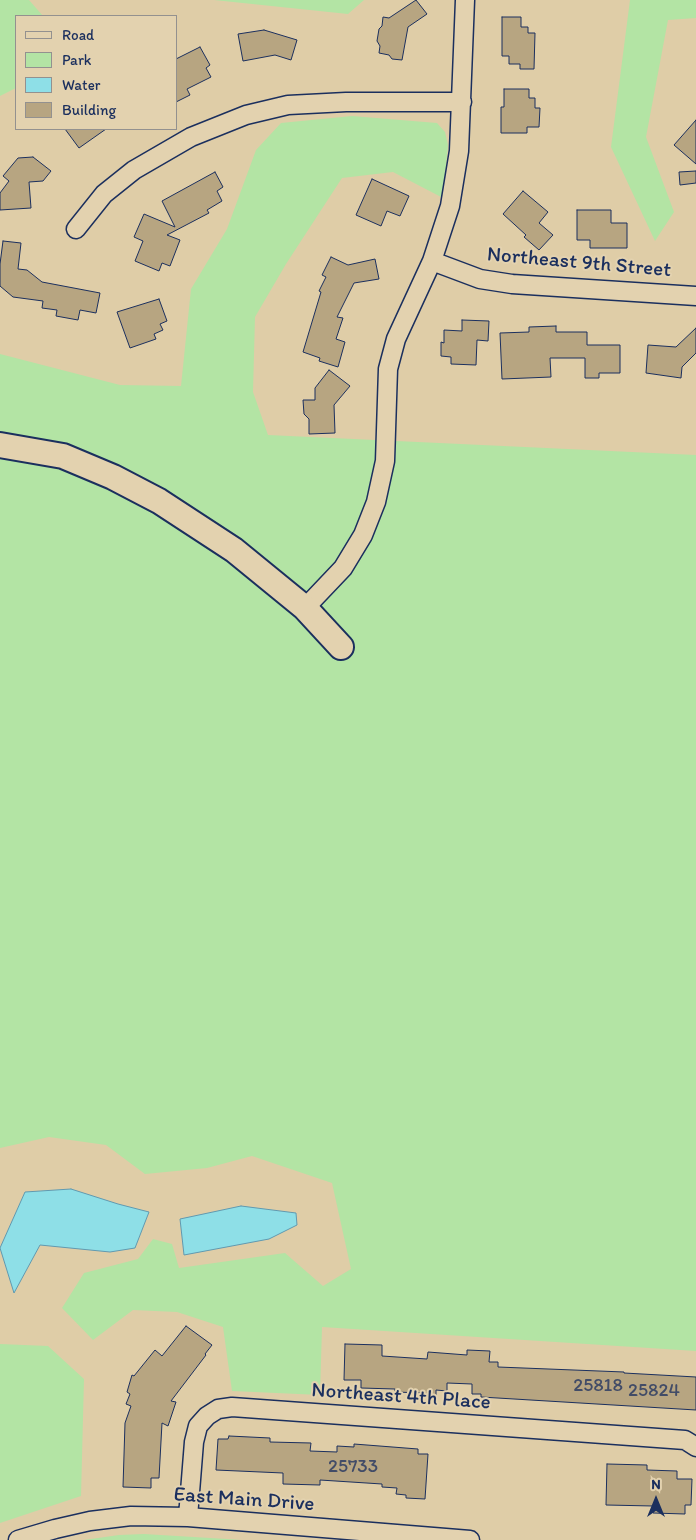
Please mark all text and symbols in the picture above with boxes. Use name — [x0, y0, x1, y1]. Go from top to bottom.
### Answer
legend — [15, 15, 178, 130]
text: Road — [62, 26, 94, 44]
text: Park — [62, 51, 92, 69]
text: Water — [62, 76, 100, 94]
text: Building — [62, 101, 116, 119]
street label: Northeast 9th Street — [486, 242, 672, 284]
house number: 25818 — [573, 1375, 623, 1397]
street label: Northeast 4th Place — [311, 1378, 491, 1416]
house number: 25824 — [628, 1380, 680, 1402]
house number: 25733 — [328, 1456, 378, 1478]
north arrow — [631, 1475, 681, 1525]
text: N — [651, 1476, 661, 1493]
street label: East Main Drive — [173, 1483, 315, 1517]

